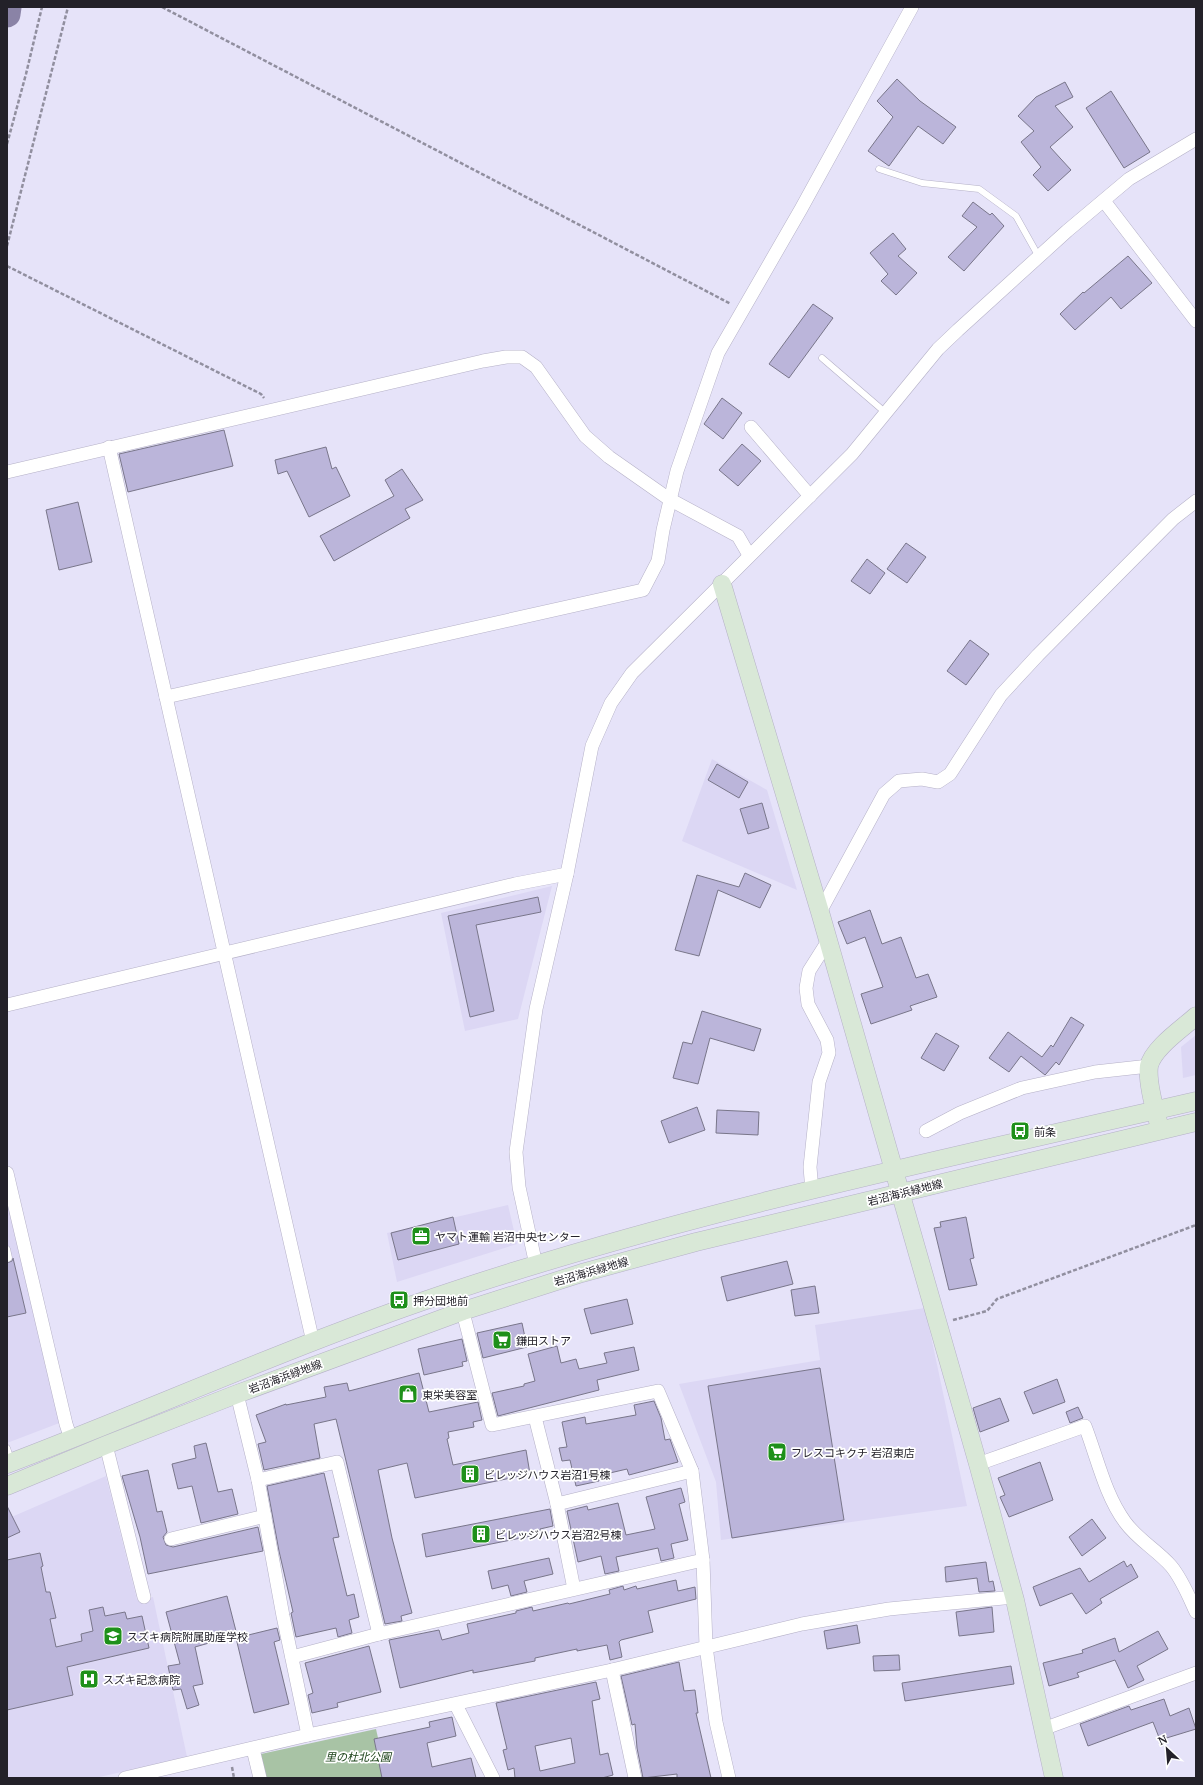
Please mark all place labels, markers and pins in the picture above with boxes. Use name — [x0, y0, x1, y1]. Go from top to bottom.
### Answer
bus stop icon: 前条 — [1009, 1120, 1031, 1142]
place label: 前条 — [1034, 1124, 1056, 1139]
office icon: ヤマト運輸 岩沼中央センター — [410, 1225, 432, 1247]
place label: ヤマト運輸 岩沼中央センター — [435, 1229, 581, 1244]
bus stop icon: 押分団地前 — [388, 1289, 410, 1311]
place label: 押分団地前 — [413, 1293, 468, 1308]
supermarket icon: 鎌田ストア — [491, 1329, 513, 1351]
place label: 鎌田ストア — [516, 1333, 571, 1348]
shop icon: 東栄美容室 — [397, 1383, 419, 1405]
place label: 東栄美容室 — [422, 1387, 477, 1402]
supermarket icon: フレスコキクチ 岩沼東店 — [766, 1441, 788, 1463]
place label: フレスコキクチ 岩沼東店 — [791, 1445, 915, 1460]
building icon: ビレッジハウス岩沼1号棟 — [459, 1463, 481, 1485]
place label: ビレッジハウス岩沼1号棟 — [484, 1467, 611, 1482]
building icon: ビレッジハウス岩沼2号棟 — [470, 1523, 492, 1545]
place label: ビレッジハウス岩沼2号棟 — [495, 1527, 622, 1542]
school or university icon: スズキ病院附属助産学校 — [102, 1625, 124, 1647]
place label: スズキ病院附属助産学校 — [127, 1629, 248, 1644]
hospital icon: スズキ記念病院 — [78, 1668, 100, 1690]
place label: スズキ記念病院 — [103, 1672, 180, 1687]

